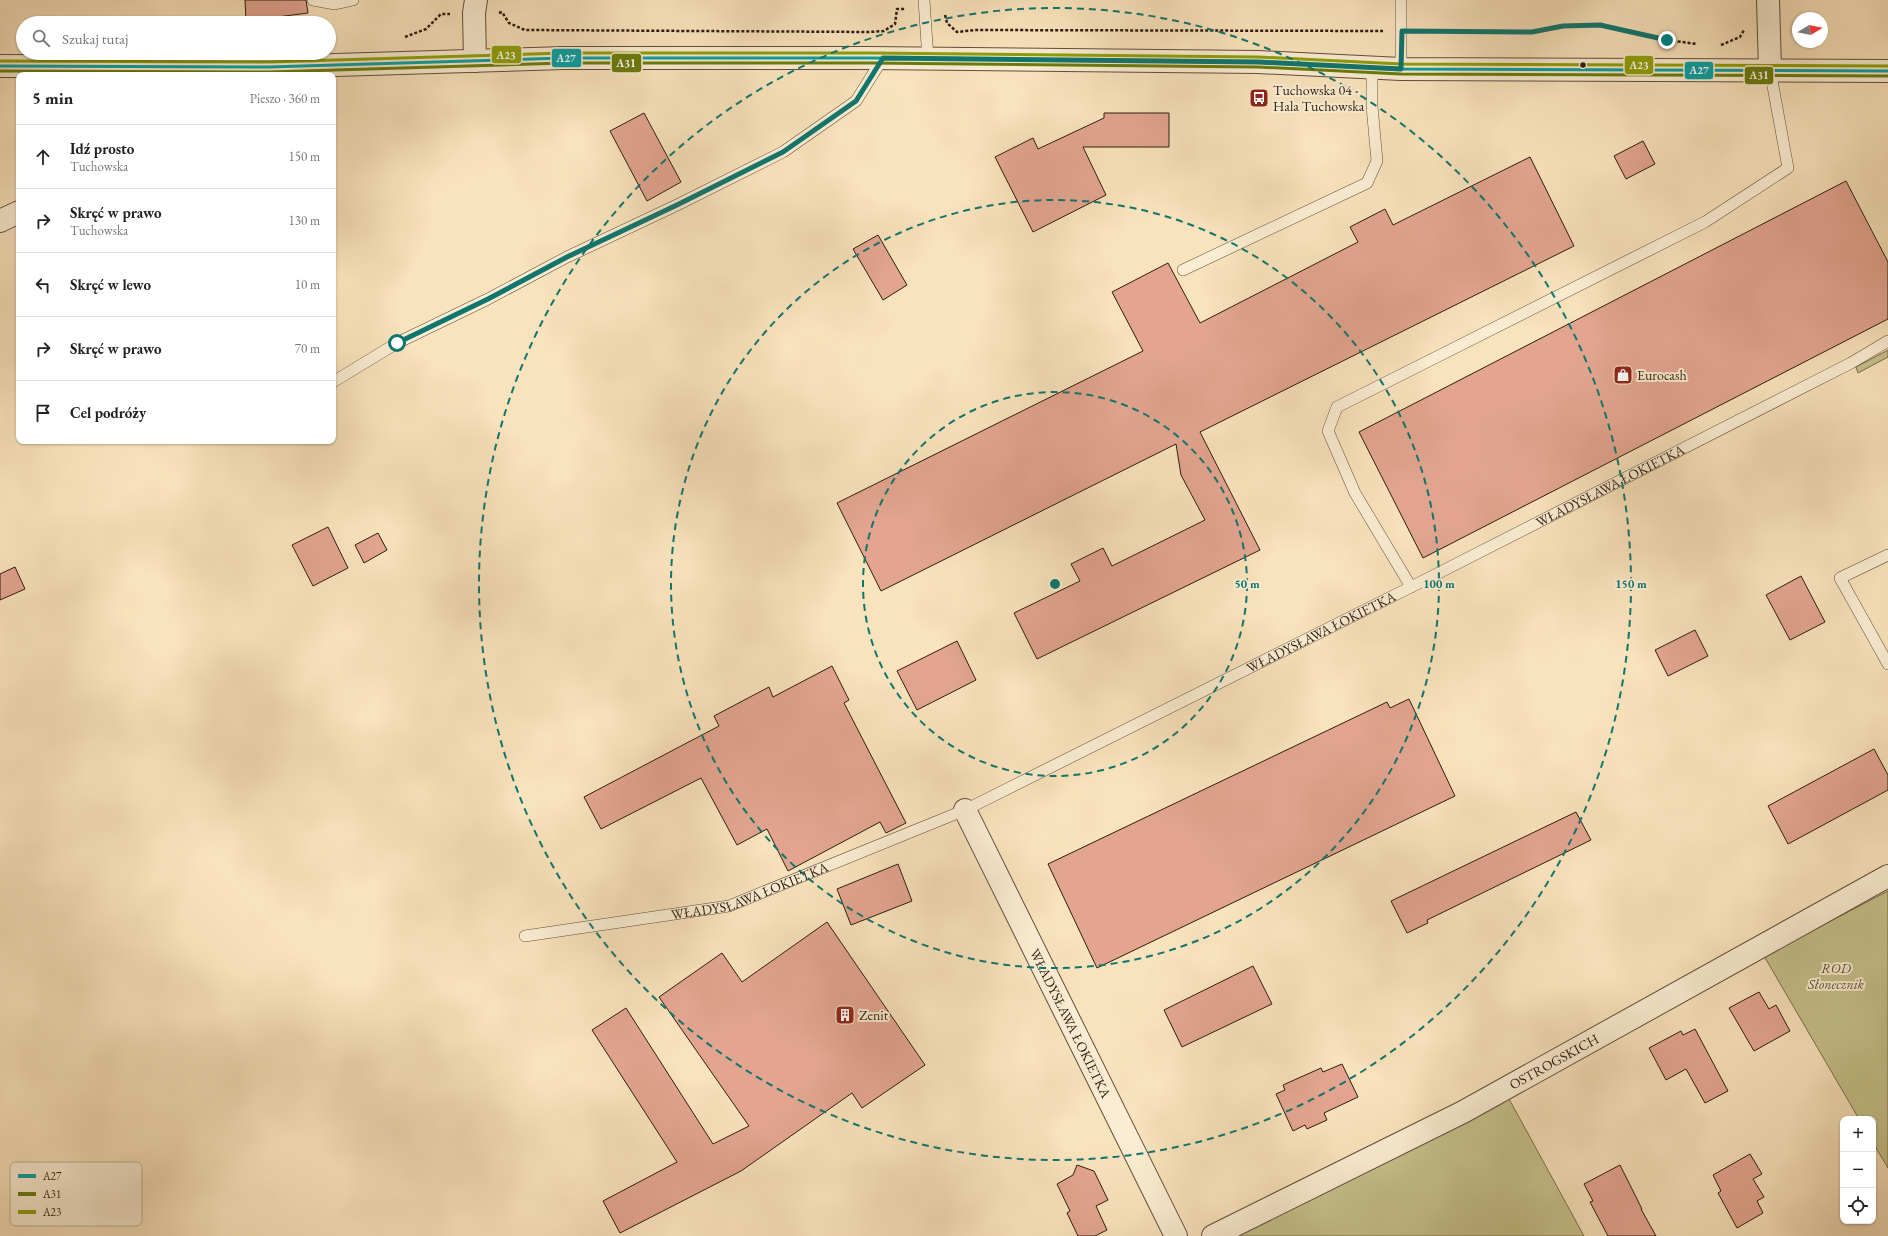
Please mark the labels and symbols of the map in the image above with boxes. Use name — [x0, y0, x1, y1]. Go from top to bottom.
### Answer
north arrow — [1792, 12, 1828, 48]
route end — [1658, 31, 1676, 49]
line badge: A23 — [491, 45, 522, 64]
text: A23 — [495, 48, 516, 62]
line badge: A27 — [551, 48, 582, 68]
text: A27 — [555, 51, 576, 65]
line badge: A31 — [611, 53, 642, 73]
line badge: A23 — [1624, 55, 1654, 75]
text: A31 — [615, 56, 636, 70]
text: A23 — [1628, 58, 1649, 72]
unlabelled marker — [1578, 60, 1588, 70]
line badge: A27 — [1684, 61, 1714, 80]
text: A27 — [1688, 63, 1709, 77]
line badge: A31 — [1744, 66, 1774, 85]
text: A31 — [1748, 68, 1769, 82]
place label: Tuchowska 04 - Hala Tuchowska — [1273, 81, 1365, 115]
bus stop icon: Tuchowska 04 - Hala Tuchowska — [1248, 87, 1270, 109]
route start — [388, 334, 406, 352]
shop icon: Eurocash — [1612, 364, 1634, 386]
place label: Eurocash — [1637, 366, 1687, 384]
street label: WŁADYSŁAWA ŁOKIETKA — [1533, 440, 1688, 531]
text: 50 m — [1234, 576, 1260, 592]
text: 100 m — [1423, 576, 1455, 592]
text: 150 m — [1615, 576, 1647, 592]
centre of rings — [1048, 577, 1062, 591]
street label: WŁADYSŁAWA ŁOKIETKA — [1243, 587, 1399, 677]
street label: WŁADYSŁAWA ŁOKIETKA — [670, 858, 831, 923]
street label: WŁADYSŁAWA ŁOKIETKA — [1026, 945, 1115, 1101]
park label: ROD Słonecznik — [1807, 959, 1865, 993]
building icon: Zenit — [834, 1004, 856, 1026]
place label: Zenit — [859, 1006, 889, 1024]
street label: OSTROGSKICH — [1506, 1029, 1602, 1094]
legend — [10, 1162, 142, 1226]
text: A27 — [42, 1169, 62, 1183]
text: A31 — [42, 1187, 61, 1201]
text: A23 — [42, 1205, 61, 1219]

